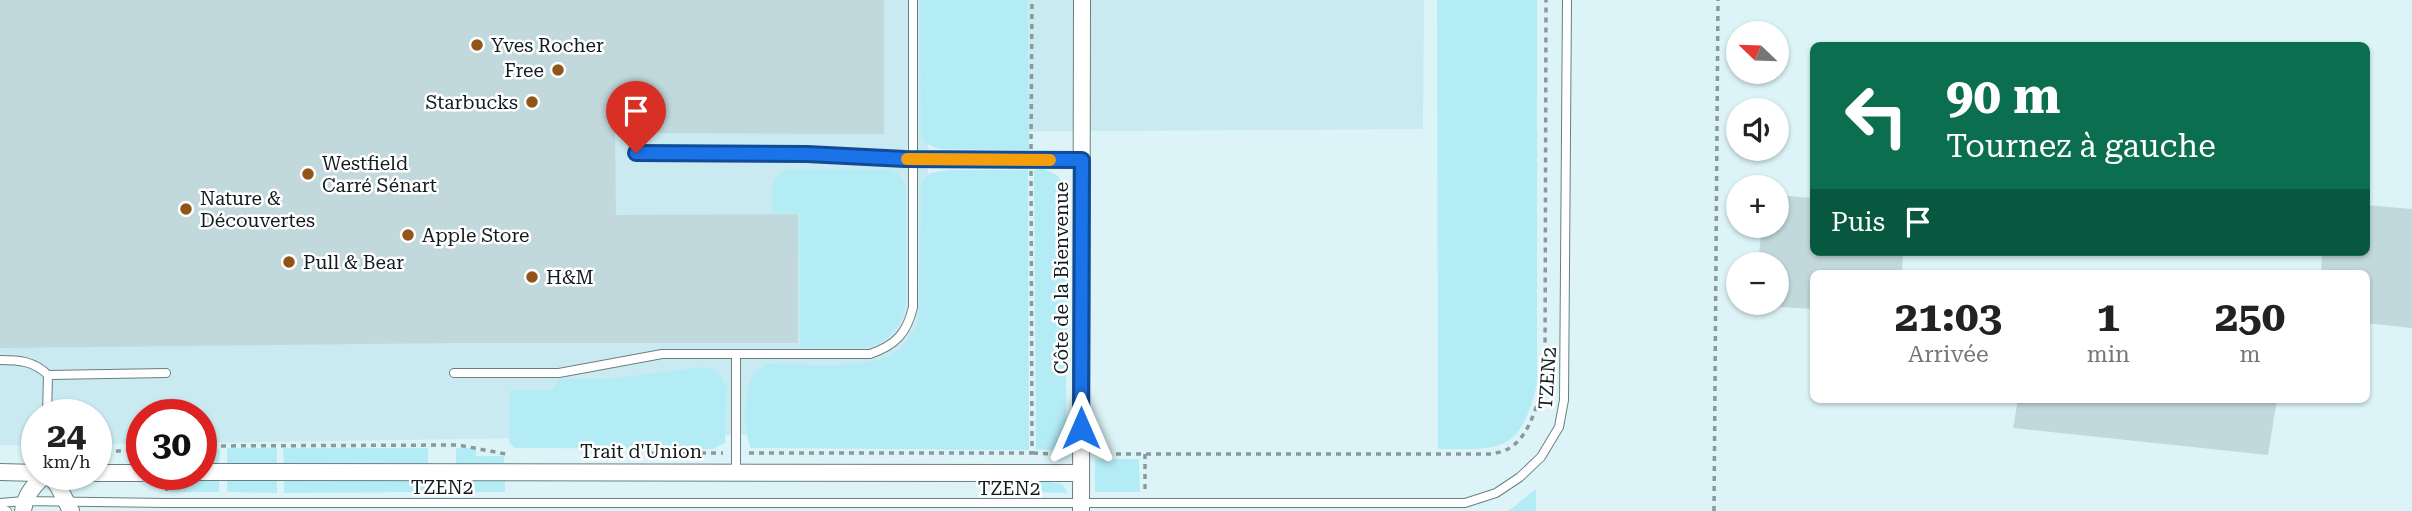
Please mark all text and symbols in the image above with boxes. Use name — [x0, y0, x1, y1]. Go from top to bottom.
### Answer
north arrow — [1726, 21, 1788, 84]
map controls — [1726, 21, 1789, 315]
place label: Yves Rocher — [491, 34, 604, 57]
marker: Yves Rocher — [469, 37, 485, 53]
place label: Free — [504, 59, 544, 82]
marker: Free — [550, 62, 566, 78]
text: 90 m — [1946, 68, 2061, 125]
icon: left — [1831, 70, 1922, 161]
pin — [606, 81, 666, 153]
place label: Starbucks — [426, 91, 518, 114]
icon: arrive — [617, 92, 655, 130]
marker: Starbucks — [524, 94, 540, 110]
button: sound — [1726, 98, 1789, 161]
text: Tournez à gauche — [1946, 127, 2216, 165]
place label: Westfield Carré Sénart — [322, 152, 437, 197]
marker: Westfield Carré Sénart — [300, 166, 316, 182]
button: + — [1726, 175, 1789, 238]
street label: Côte de la Bienvenue — [1050, 182, 1073, 374]
place label: Nature & Découvertes — [200, 187, 315, 232]
marker: Nature & Découvertes — [178, 201, 194, 217]
icon: arrive — [1899, 203, 1937, 241]
text: Puis — [1831, 207, 1885, 237]
place label: Apple Store — [422, 224, 530, 247]
marker: Apple Store — [400, 227, 416, 243]
place label: Pull & Bear — [303, 251, 404, 274]
button: − — [1726, 252, 1789, 315]
marker: Pull & Bear — [281, 254, 297, 270]
place label: H&M — [546, 266, 594, 289]
marker: H&M — [524, 269, 540, 285]
text: 21:03 — [1895, 292, 2002, 341]
text: 1 — [2097, 292, 2120, 341]
text: 250 — [2215, 292, 2285, 341]
text: Arrivée — [1908, 341, 1989, 368]
text: min — [2087, 341, 2130, 368]
text: m — [2239, 341, 2260, 368]
street label: TZEN2 — [1534, 346, 1561, 410]
position arrow — [1044, 391, 1118, 465]
speed limit sign: 30 — [126, 399, 217, 490]
text: 24 — [47, 415, 86, 456]
street label: Trait d'Union — [580, 440, 702, 463]
text: km/h — [42, 451, 91, 472]
street label: TZEN2 — [411, 476, 473, 499]
street label: TZEN2 — [978, 477, 1040, 500]

